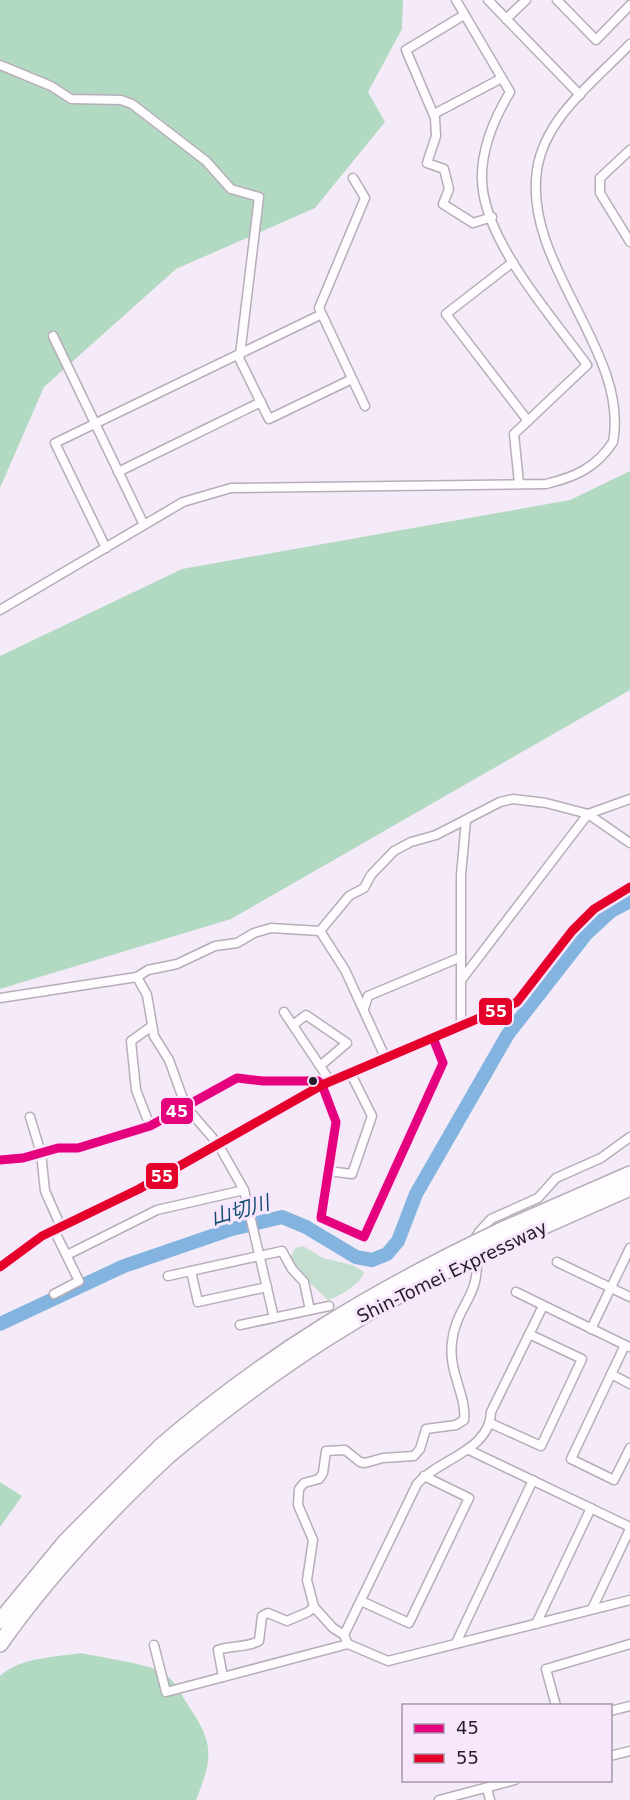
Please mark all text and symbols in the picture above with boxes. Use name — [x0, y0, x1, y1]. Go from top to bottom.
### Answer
line badge: 55 — [478, 997, 513, 1026]
text: 55 — [485, 1002, 507, 1021]
unlabelled marker — [307, 1075, 319, 1087]
line badge: 45 — [160, 1097, 194, 1125]
text: 45 — [166, 1102, 188, 1121]
line badge: 55 — [145, 1162, 179, 1190]
text: 55 — [151, 1167, 173, 1186]
water label: 山切川 — [208, 1190, 274, 1230]
street label: Shin-Tomei Expressway — [353, 1216, 551, 1327]
legend — [402, 1704, 612, 1782]
text: 45 — [456, 1717, 479, 1738]
text: 55 — [456, 1747, 479, 1768]

